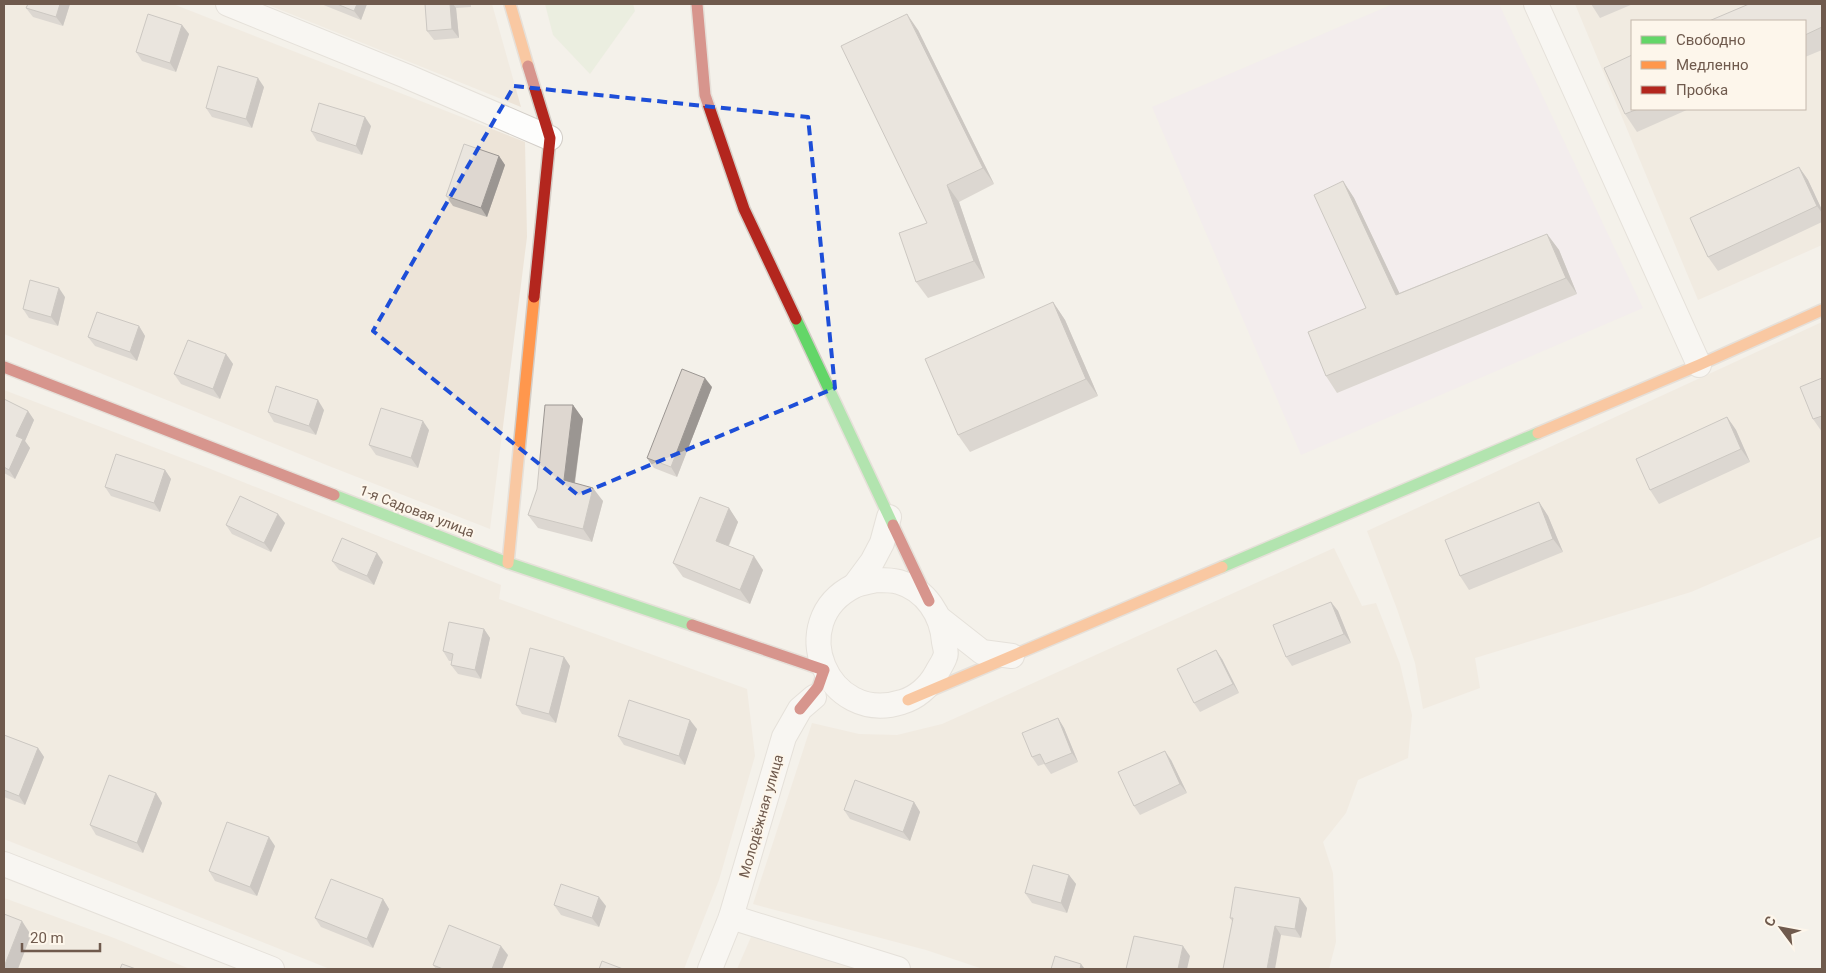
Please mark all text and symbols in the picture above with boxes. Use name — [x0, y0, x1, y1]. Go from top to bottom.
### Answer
legend — [1631, 20, 1806, 110]
text: Свободно — [1676, 31, 1745, 49]
text: Медленно — [1676, 56, 1749, 74]
text: Пробка — [1676, 81, 1728, 99]
street label: 1-я Садовая улица — [358, 482, 476, 540]
street label: Молодёжная улица — [736, 752, 786, 880]
north arrow — [1756, 903, 1806, 953]
text: С — [1761, 913, 1779, 929]
scale bar — [22, 920, 100, 952]
text: 20 m — [30, 929, 64, 947]

